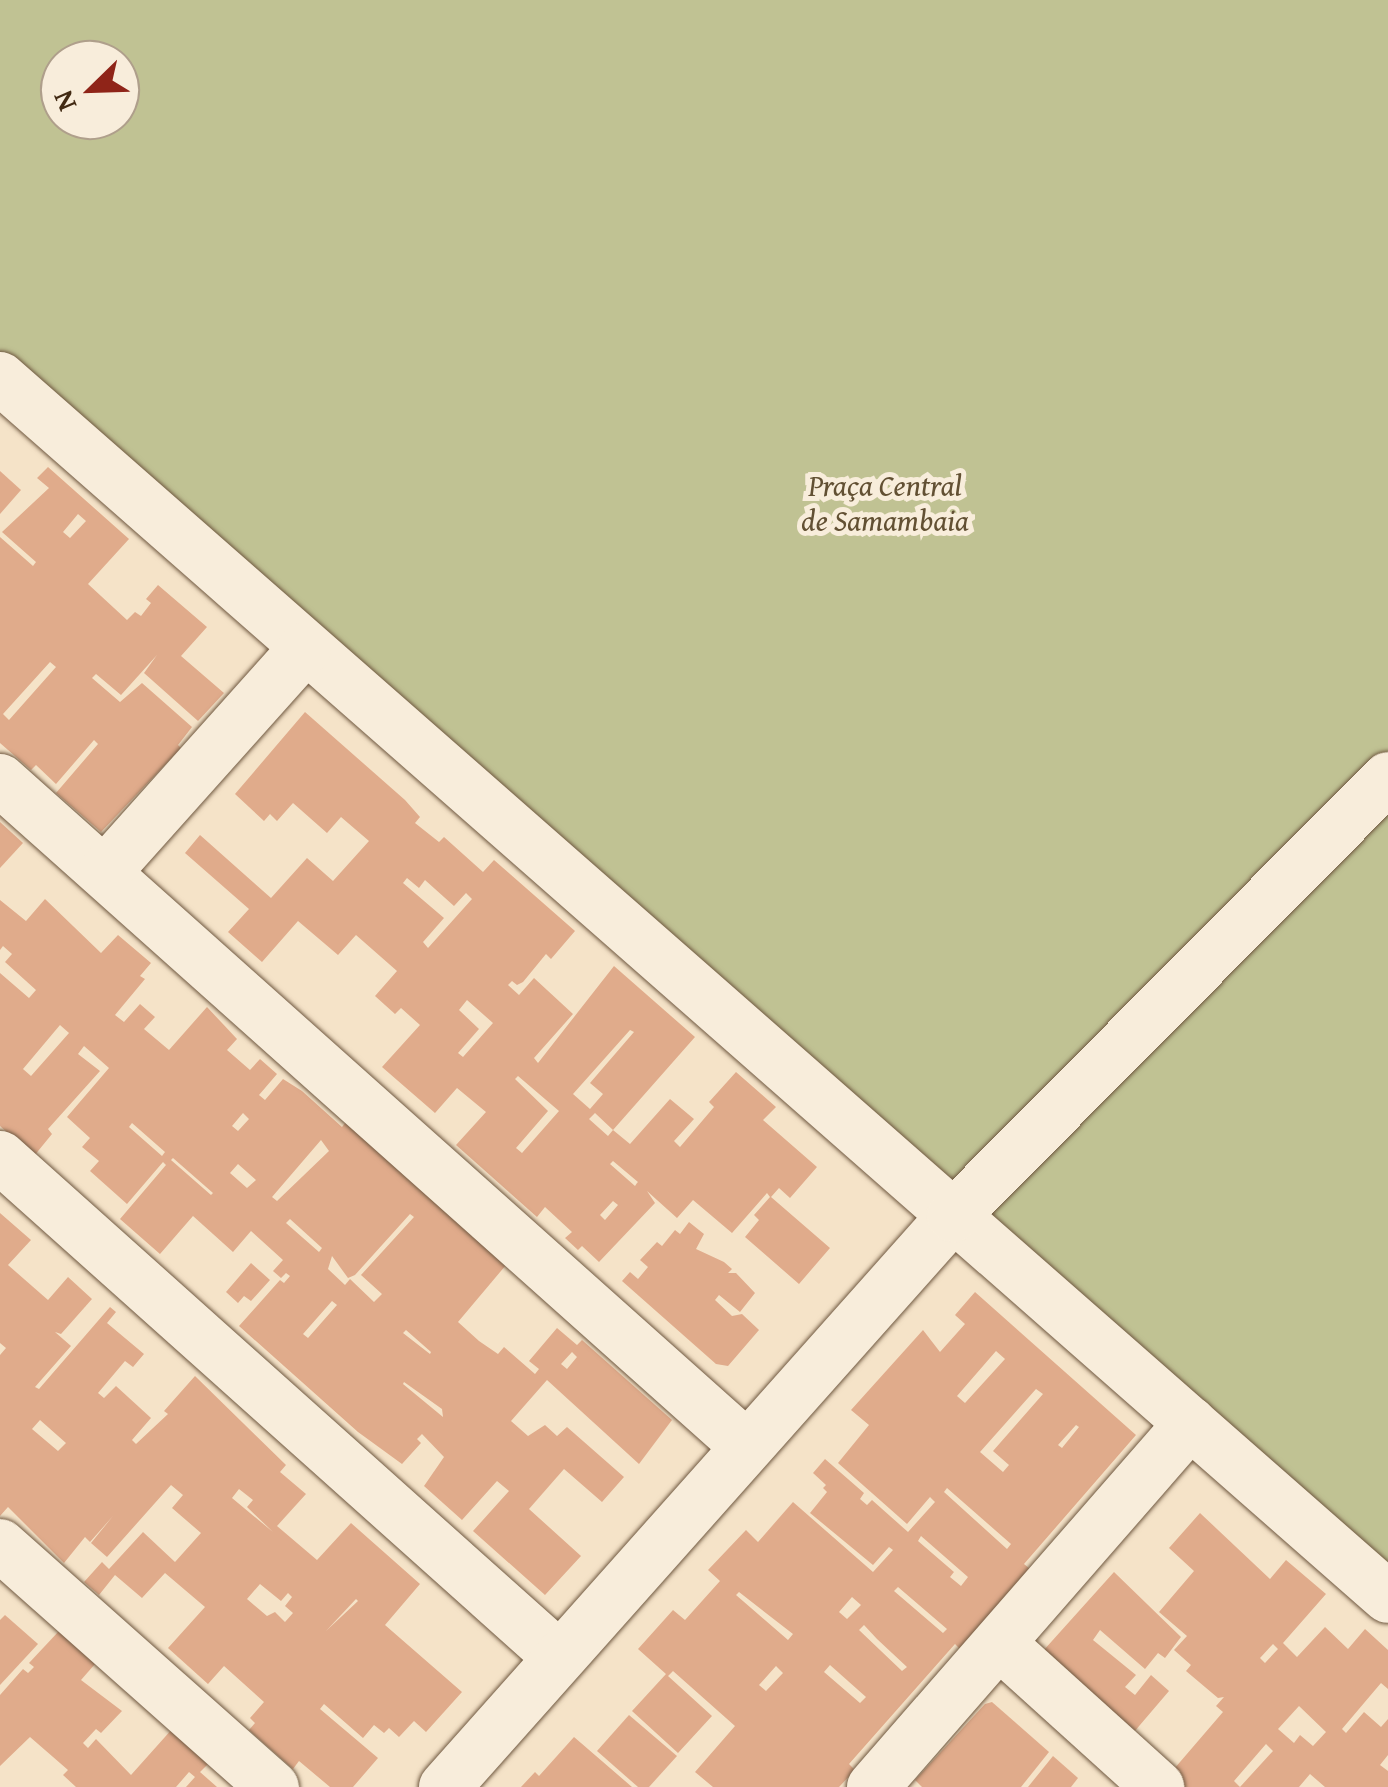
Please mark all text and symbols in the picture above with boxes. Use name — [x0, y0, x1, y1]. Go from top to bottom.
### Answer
north arrow — [40, 40, 140, 140]
text: N — [41, 85, 86, 118]
park label: Praça Central de Samambaia — [801, 467, 969, 538]

